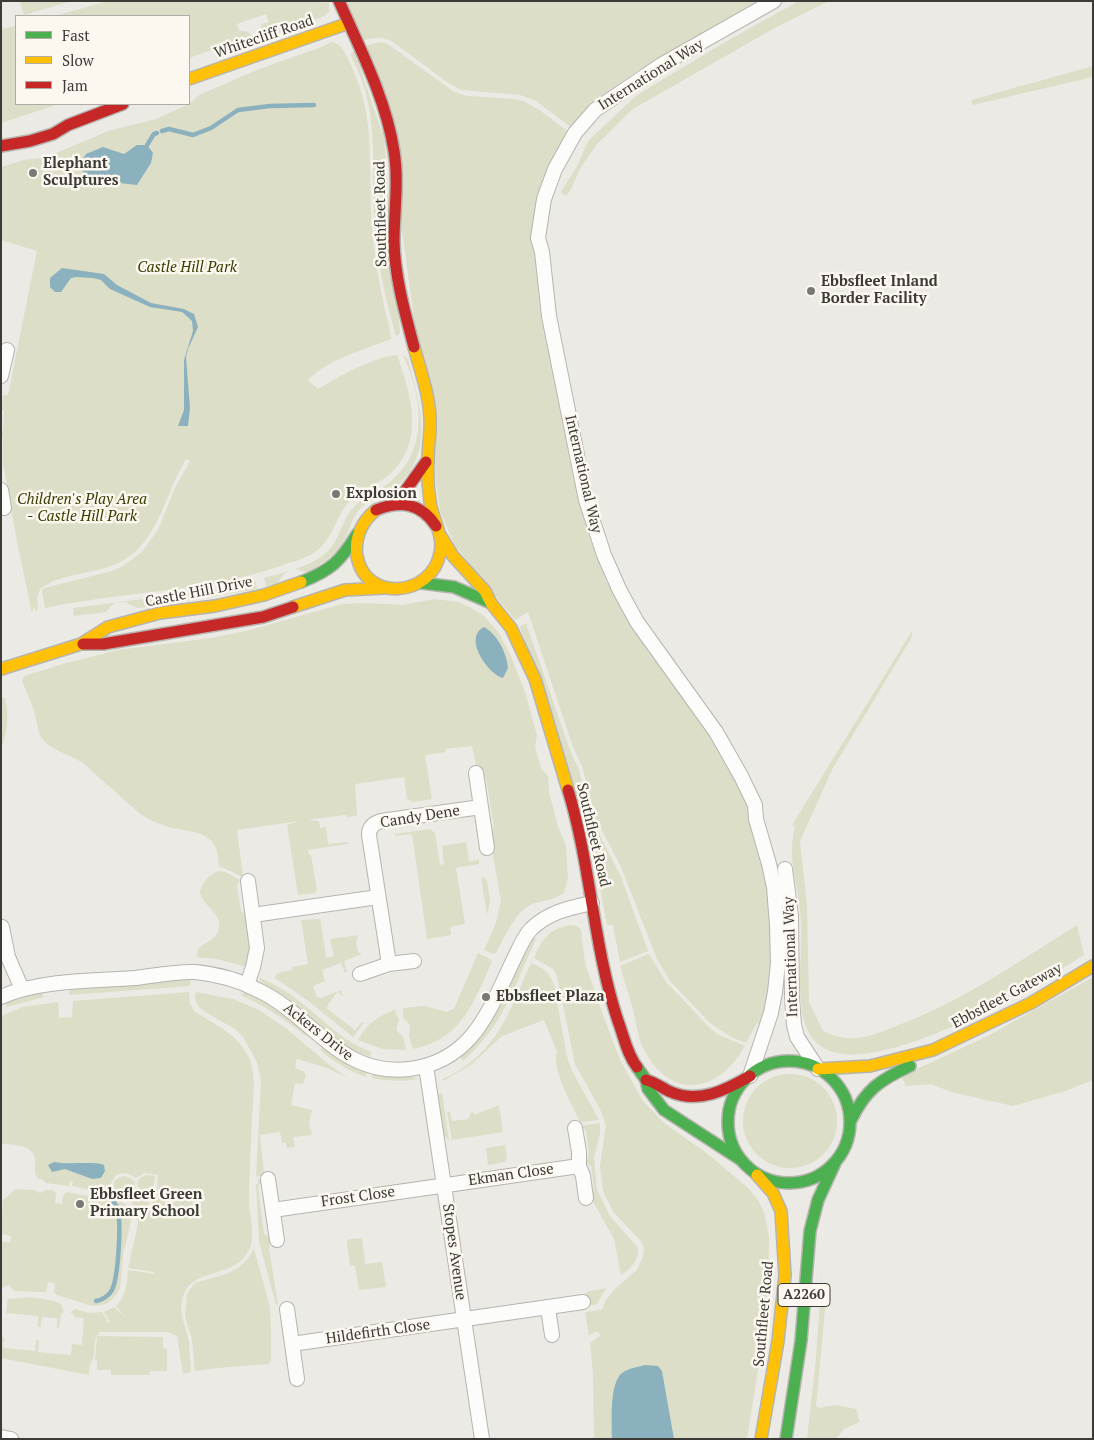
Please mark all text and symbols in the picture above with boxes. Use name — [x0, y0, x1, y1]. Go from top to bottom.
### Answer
street label: Whitecliff Road — [212, 12, 316, 62]
legend — [15, 15, 190, 105]
text: Fast — [62, 25, 90, 45]
street label: International Way — [595, 35, 707, 115]
text: Slow — [62, 50, 94, 70]
text: Jam — [62, 75, 88, 95]
place label: Elephant Sculptures — [43, 155, 119, 190]
street label: Southfleet Road — [371, 161, 391, 267]
marker: Elephant Sculptures — [27, 167, 39, 179]
park label: Castle Hill Park — [137, 259, 237, 277]
place label: Ebbsfleet Inland Border Facility — [821, 273, 938, 308]
marker: Ebbsfleet Inland Border Facility — [805, 285, 817, 297]
street label: International Way — [561, 413, 605, 535]
place label: Explosion — [346, 485, 417, 503]
marker: Explosion — [330, 488, 342, 500]
park label: Children's Play Area - Castle Hill Park — [17, 491, 147, 526]
street label: Castle Hill Drive — [144, 573, 254, 611]
street label: Southfleet Road — [572, 781, 614, 889]
street label: Candy Dene — [379, 802, 461, 832]
street label: International Way — [780, 896, 802, 1018]
street label: Ebbsfleet Gateway — [949, 959, 1065, 1033]
place label: Ebbsfleet Plaza — [496, 988, 605, 1006]
marker: Ebbsfleet Plaza — [480, 991, 492, 1003]
street label: Ackers Drive — [280, 999, 356, 1065]
street label: Ekman Close — [467, 1160, 555, 1190]
street label: Frost Close — [320, 1183, 396, 1211]
place label: Ebbsfleet Green Primary School — [90, 1186, 202, 1221]
marker: Ebbsfleet Green Primary School — [74, 1198, 86, 1210]
street label: Stopes Avenue — [438, 1203, 470, 1301]
street label: Southfleet Road — [750, 1260, 778, 1368]
road number: A2260 — [778, 1284, 830, 1306]
street label: Hildefirth Close — [325, 1316, 431, 1348]

